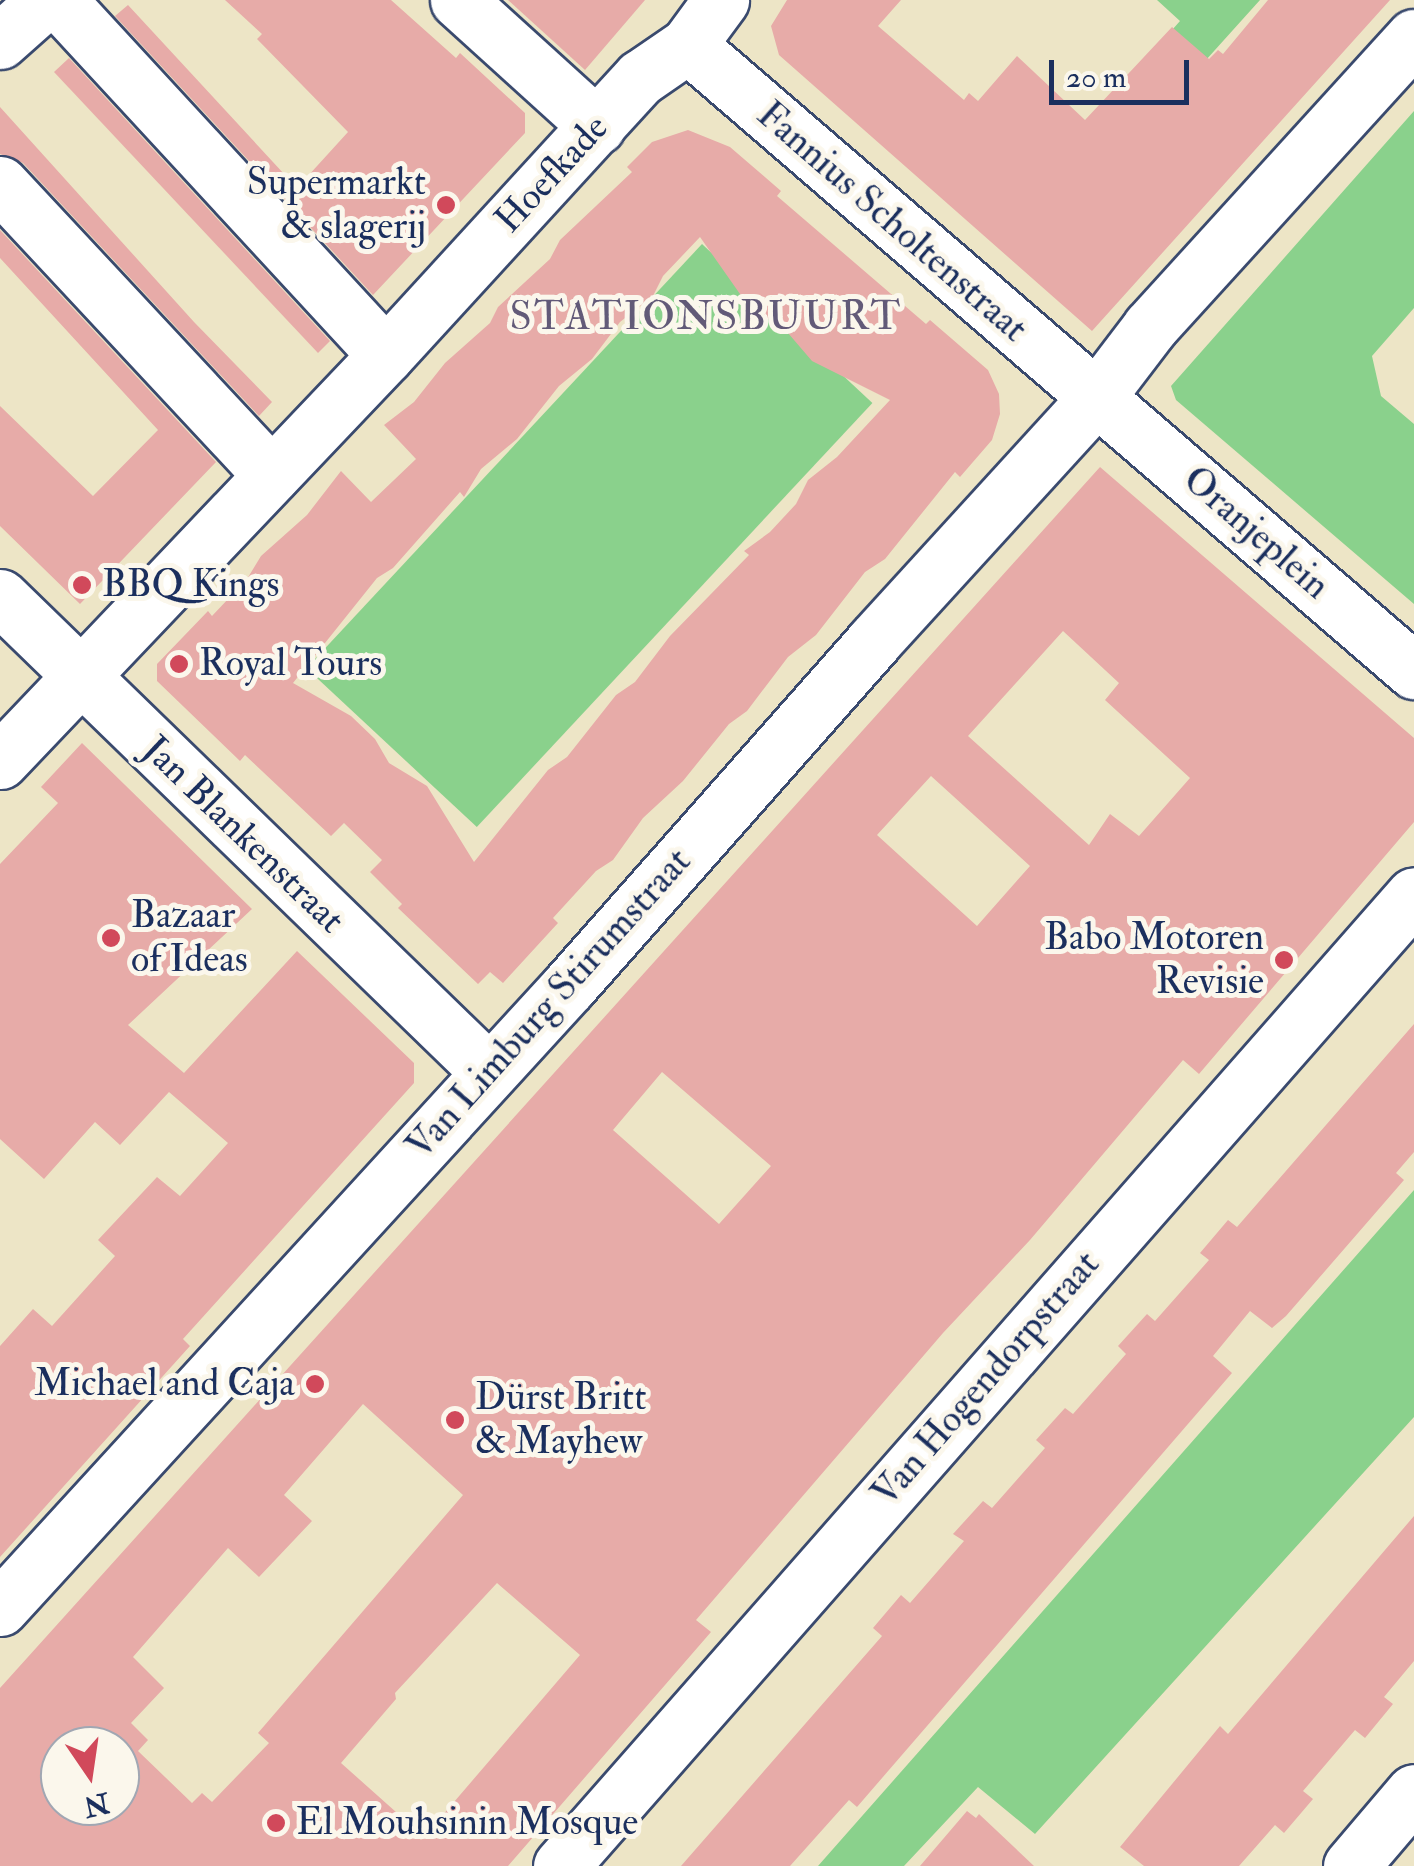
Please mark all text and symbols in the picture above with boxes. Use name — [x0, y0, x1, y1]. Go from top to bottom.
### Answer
scale bar — [1054, 40, 1194, 102]
text: 20 m — [1066, 59, 1126, 96]
street label: Fannius Scholtenstraat — [748, 92, 1036, 352]
street label: Hoefkade — [486, 105, 618, 243]
place label: Supermarkt & slagerij — [247, 160, 426, 250]
marker: Supermarkt & slagerij — [435, 194, 457, 216]
district label: STATIONSBUURT — [509, 293, 903, 341]
street label: Oranjeplein — [1173, 457, 1339, 609]
place label: BBQ Kings — [102, 562, 280, 608]
marker: BBQ Kings — [71, 574, 93, 596]
place label: Royal Tours — [199, 641, 382, 687]
marker: Royal Tours — [168, 653, 190, 675]
street label: Jan Blankenstraat — [132, 727, 354, 943]
street label: Van Limburg Stirumstraat — [397, 839, 701, 1169]
place label: Bazaar of Ideas — [131, 893, 248, 982]
place label: Babo Motoren Revisie — [1044, 915, 1264, 1004]
marker: Bazaar of Ideas — [100, 927, 122, 949]
marker: Babo Motoren Revisie — [1273, 949, 1295, 971]
street label: Van Hogendorpstraat — [863, 1242, 1109, 1516]
place label: Michael and Caja — [34, 1361, 295, 1407]
marker: Michael and Caja — [304, 1373, 326, 1395]
place label: Dürst Britt & Mayhew — [475, 1375, 646, 1465]
marker: Dürst Britt & Mayhew — [444, 1409, 466, 1431]
north arrow — [40, 1726, 140, 1826]
text: N — [80, 1784, 113, 1824]
place label: El Mouhsinin Mosque — [296, 1800, 638, 1846]
marker: El Mouhsinin Mosque — [265, 1812, 287, 1834]

